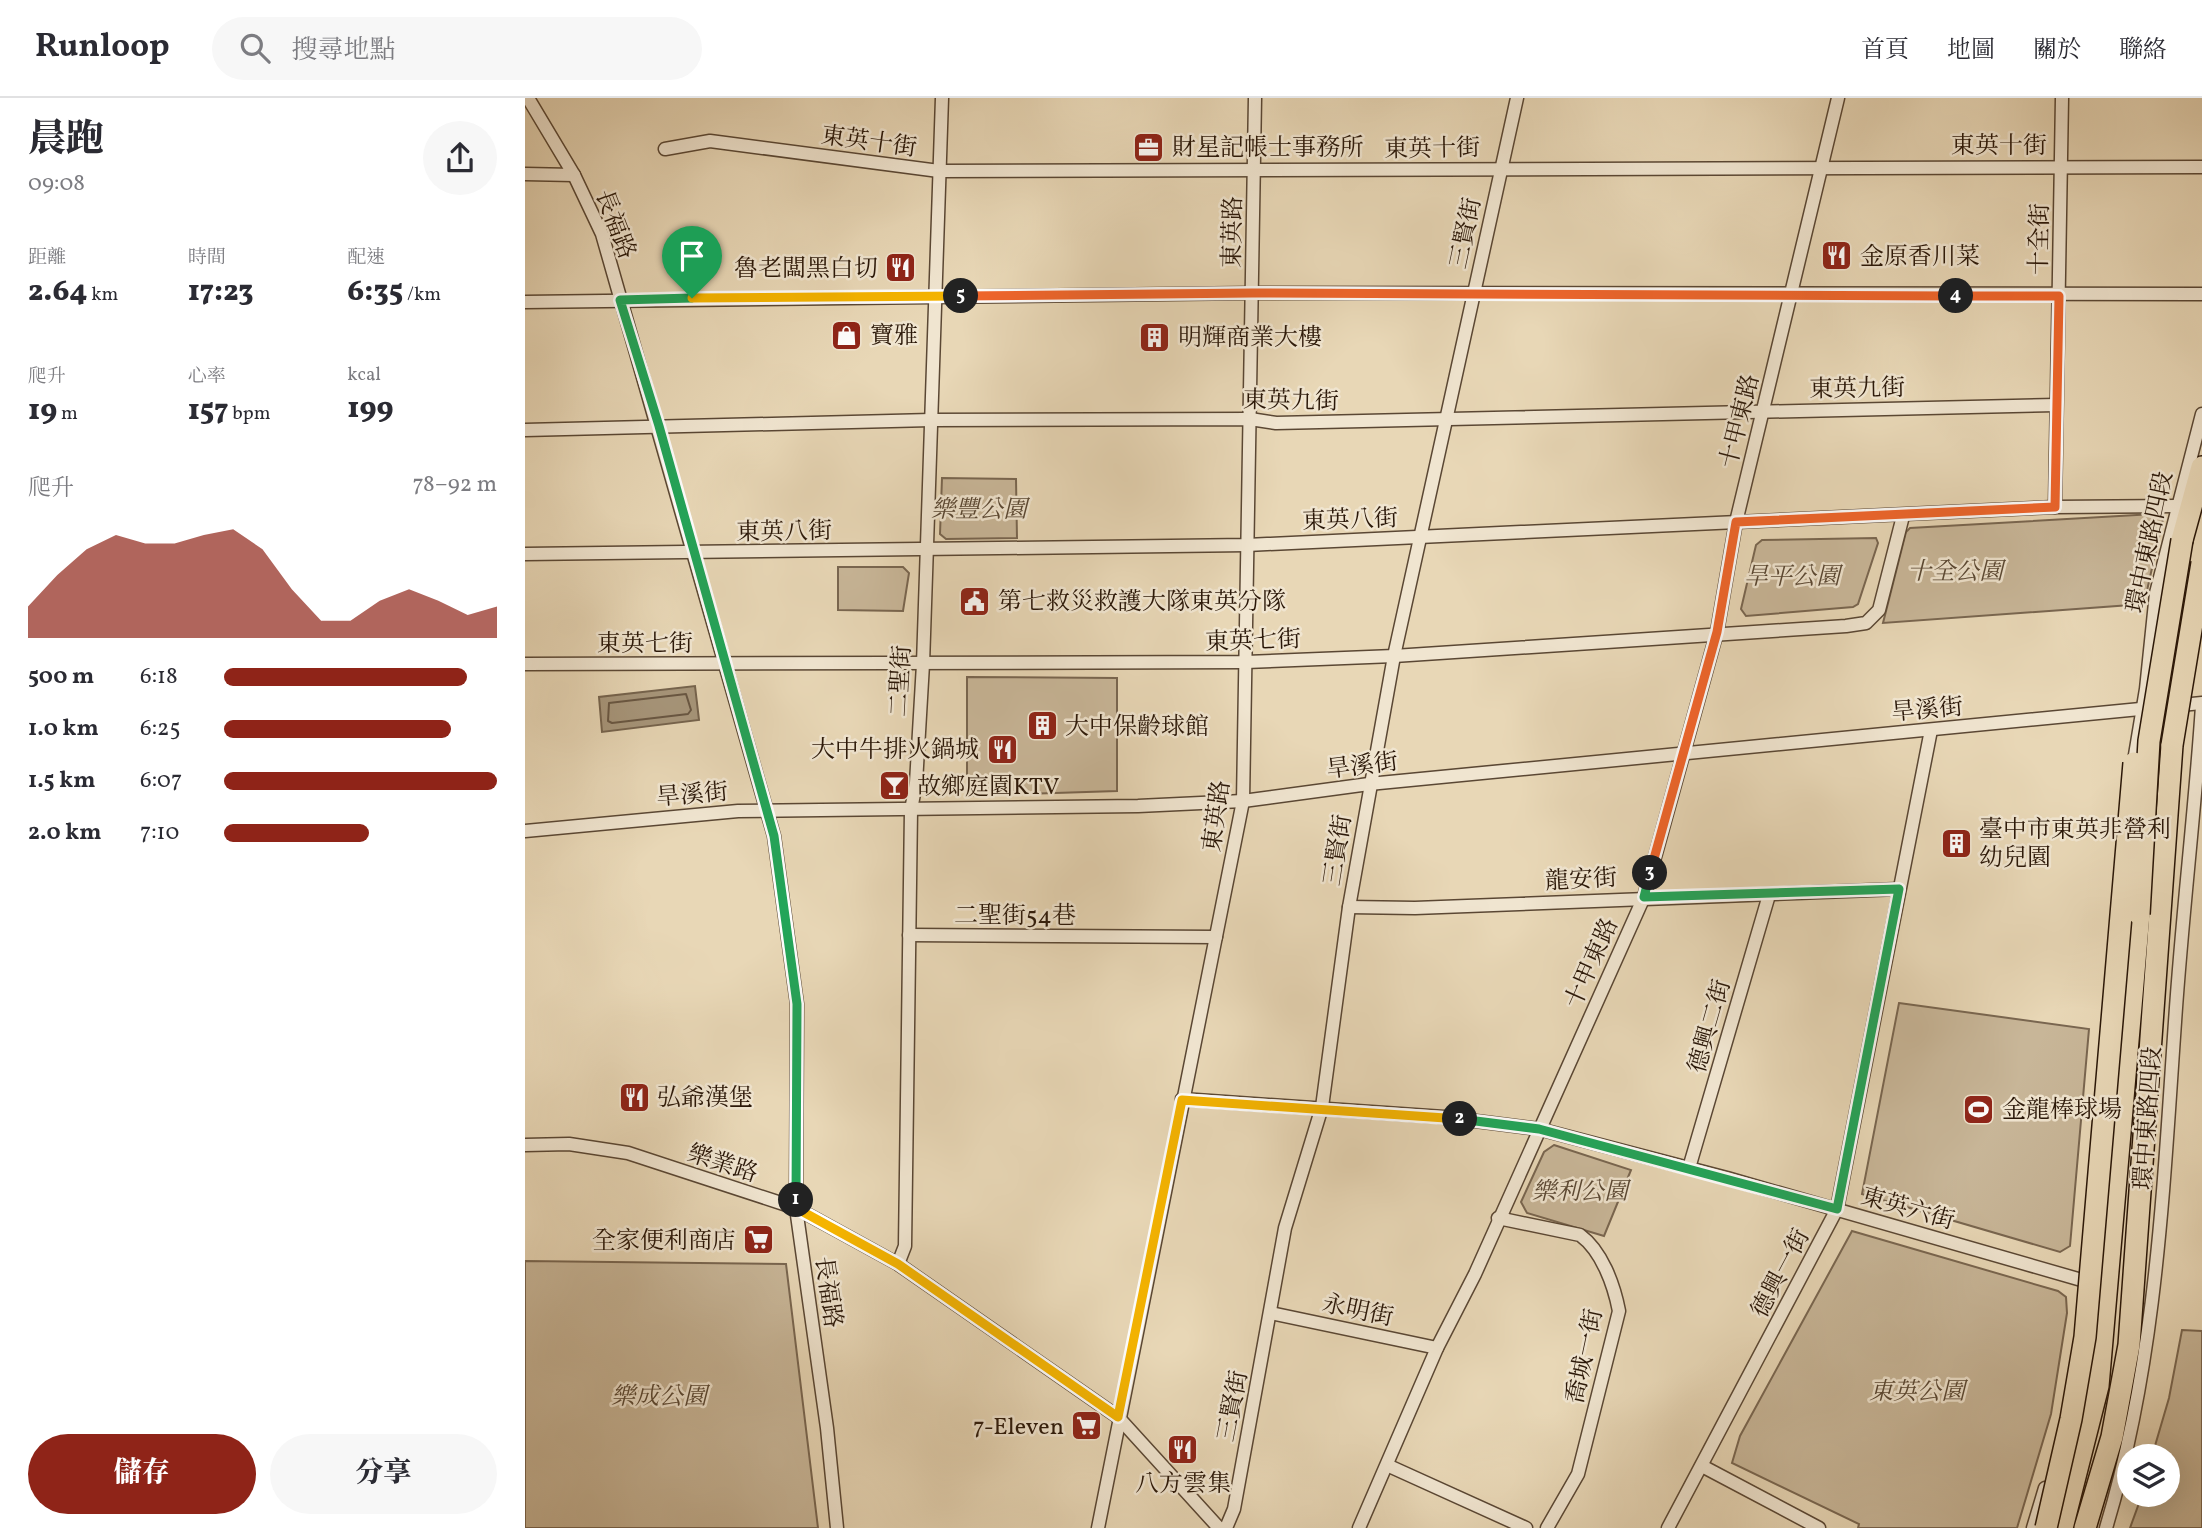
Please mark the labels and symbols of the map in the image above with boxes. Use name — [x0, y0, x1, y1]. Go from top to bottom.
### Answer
street label: 東英十街 — [819, 119, 919, 166]
office icon: 財星記帳士事務所 — [1132, 130, 1166, 164]
street label: 東英十街 — [1951, 130, 2047, 164]
place label: 財星記帳士事務所 — [1172, 132, 1364, 166]
street label: 東英十街 — [1384, 132, 1480, 168]
street label: 長福路 — [585, 185, 643, 264]
street label: 三賢街 — [1443, 195, 1491, 272]
street label: 東英路 — [1216, 196, 1252, 268]
street label: 十全街 — [2023, 203, 2059, 275]
pin — [662, 226, 722, 298]
restaurant icon: 金原香川菜 — [1820, 239, 1854, 273]
place label: 金原香川菜 — [1860, 241, 1980, 275]
restaurant icon: 魯老闆黑白切 — [884, 251, 918, 285]
place label: 魯老闆黑白切 — [734, 253, 878, 287]
pin: 5 — [943, 278, 978, 314]
pin: 4 — [1939, 278, 1973, 314]
shop icon: 寶雅 — [830, 318, 864, 352]
place label: 寶雅 — [870, 320, 918, 354]
building icon: 明輝商業大樓 — [1138, 320, 1172, 354]
place label: 明輝商業大樓 — [1178, 322, 1322, 356]
street label: 十甲東路 — [1713, 371, 1769, 472]
street label: 東英九街 — [1809, 372, 1905, 408]
street label: 東英九街 — [1243, 384, 1339, 420]
street label: 環中東路四段 — [2119, 468, 2183, 616]
park label: 樂豐公園 — [931, 494, 1031, 528]
street label: 東英八街 — [1302, 502, 1399, 540]
street label: 東英八街 — [736, 515, 832, 551]
park label: 十全公園 — [1907, 556, 2007, 590]
park label: 旱平公園 — [1744, 561, 1844, 595]
public building icon: 第七救災救護大隊東英分隊 — [958, 584, 992, 618]
place label: 第七救災救護大隊東英分隊 — [998, 586, 1286, 620]
street label: 東英七街 — [1205, 623, 1302, 661]
street label: 東英七街 — [597, 628, 693, 662]
street label: 二聖街 — [883, 644, 921, 718]
street label: 旱溪街 — [1890, 691, 1965, 731]
building icon: 大中保齡球館 — [1025, 709, 1059, 743]
place label: 大中保齡球館 — [1065, 711, 1209, 745]
restaurant icon: 大中牛排火鍋城 — [985, 732, 1019, 766]
place label: 大中牛排火鍋城 — [811, 734, 979, 768]
street label: 旱溪街 — [1324, 746, 1400, 788]
bar icon: 故鄉庭園KTV — [877, 769, 911, 803]
place label: 故鄉庭園KTV — [917, 771, 1059, 805]
street label: 旱溪街 — [655, 776, 730, 816]
street label: 東英路 — [1196, 778, 1240, 854]
street label: 三賢街 — [1317, 812, 1361, 889]
place label: 臺中市東英非營利 幼兒園 — [1979, 814, 2171, 876]
building icon: 臺中市東英非營利 幼兒園 — [1939, 826, 1973, 860]
pin: 3 — [1633, 856, 1667, 890]
street label: 龍安街 — [1544, 862, 1618, 900]
street label: 二聖街54巷 — [954, 900, 1076, 934]
street label: 十甲東路 — [1558, 913, 1628, 1015]
street label: 德興二街 — [1681, 976, 1740, 1077]
street label: 環中東路四段 — [2127, 1045, 2171, 1191]
restaurant icon: 弘爺漢堡 — [617, 1080, 651, 1114]
place label: 弘爺漢堡 — [657, 1082, 753, 1116]
sports icon: 金龍棒球場 — [1962, 1092, 1996, 1126]
place label: 金龍棒球場 — [2002, 1094, 2122, 1128]
pin: 2 — [1443, 1102, 1478, 1136]
street label: 樂業路 — [683, 1138, 762, 1192]
park label: 樂利公園 — [1532, 1176, 1632, 1210]
street label: 東英六街 — [1857, 1180, 1958, 1239]
pin: 1 — [779, 1182, 813, 1218]
supermarket icon: 全家便利商店 — [742, 1223, 776, 1257]
street label: 德興一街 — [1744, 1224, 1819, 1324]
place label: 全家便利商店 — [592, 1225, 736, 1259]
street label: 長福路 — [805, 1254, 849, 1330]
street label: 永明街 — [1319, 1288, 1396, 1336]
street label: 喬城一街 — [1559, 1306, 1613, 1407]
street label: 三賢街 — [1210, 1368, 1258, 1445]
park label: 東英公園 — [1869, 1376, 1969, 1410]
park label: 樂成公園 — [611, 1381, 711, 1415]
supermarket icon: 7-Eleven — [1070, 1409, 1104, 1443]
place label: 7-Eleven — [973, 1411, 1064, 1445]
restaurant icon: 八方雲集 — [1166, 1432, 1200, 1466]
place label: 八方雲集 — [1135, 1468, 1231, 1502]

